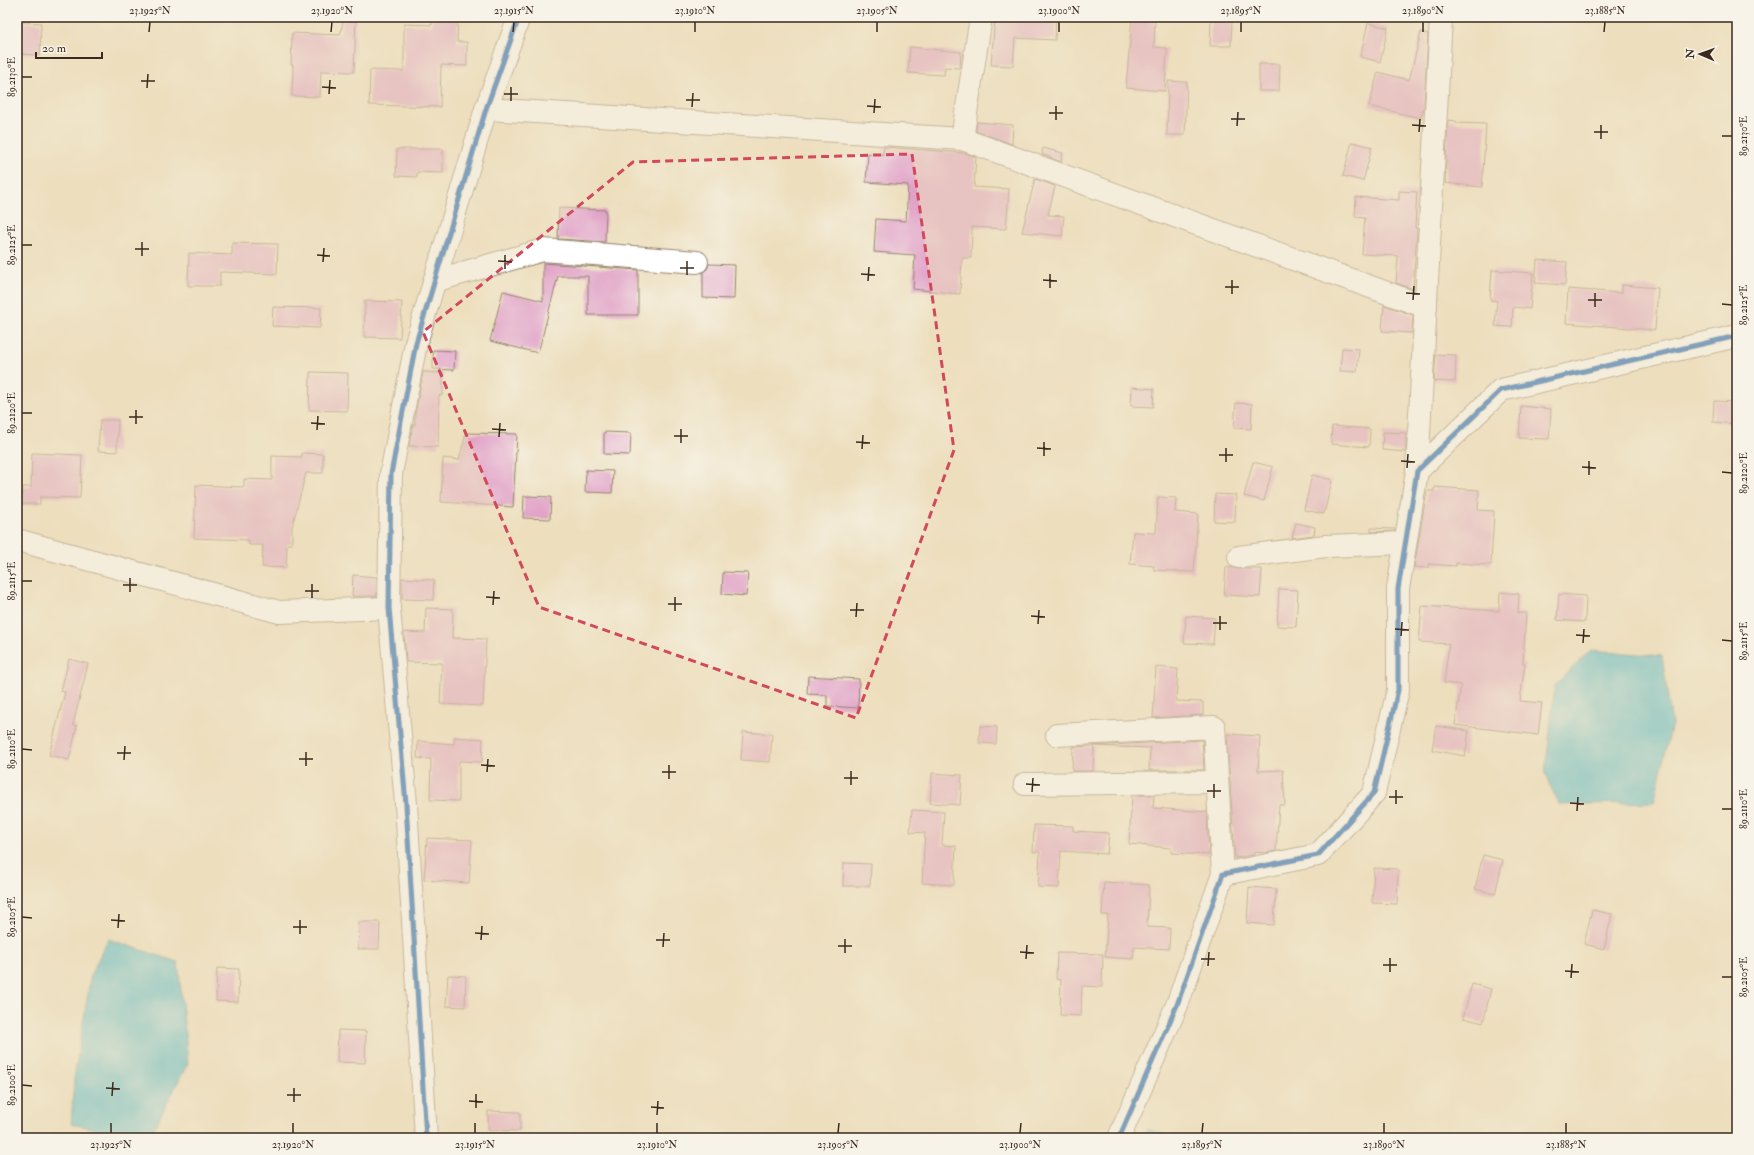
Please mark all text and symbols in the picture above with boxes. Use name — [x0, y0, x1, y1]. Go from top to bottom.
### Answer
text: 23.1925°N — [129, 5, 171, 17]
text: 23.1920°N — [311, 5, 353, 17]
text: 23.1915°N — [494, 5, 534, 17]
text: 23.1910°N — [675, 5, 715, 17]
text: 23.1905°N — [856, 5, 898, 17]
text: 23.1900°N — [1038, 5, 1080, 17]
text: 23.1895°N — [1220, 5, 1262, 17]
text: 23.1890°N — [1402, 5, 1444, 17]
text: 23.1885°N — [1585, 5, 1625, 17]
scale bar — [36, 34, 102, 60]
north arrow — [1680, 34, 1720, 74]
text: 20 m — [42, 41, 67, 56]
text: N — [1684, 47, 1697, 60]
text: 89.2130°E — [6, 57, 18, 97]
text: 89.2130°E — [1738, 116, 1750, 156]
text: 89.2125°E — [6, 225, 18, 265]
text: 89.2125°E — [1738, 285, 1750, 325]
text: 89.2120°E — [6, 392, 18, 434]
text: 89.2120°E — [1738, 452, 1750, 494]
text: 89.2115°E — [6, 561, 18, 601]
text: 89.2115°E — [1738, 621, 1750, 661]
text: 89.2110°E — [6, 729, 18, 769]
text: 89.2110°E — [1738, 789, 1750, 829]
text: 89.2105°E — [6, 897, 18, 937]
text: 89.2105°E — [1738, 957, 1750, 997]
text: 89.2100°E — [6, 1064, 18, 1106]
text: 23.1925°N — [90, 1139, 132, 1151]
text: 23.1920°N — [272, 1139, 314, 1151]
text: 23.1915°N — [455, 1139, 495, 1151]
text: 23.1910°N — [637, 1139, 677, 1151]
text: 23.1905°N — [817, 1139, 859, 1151]
text: 23.1900°N — [999, 1139, 1041, 1151]
text: 23.1895°N — [1181, 1139, 1223, 1151]
text: 23.1890°N — [1363, 1139, 1405, 1151]
text: 23.1885°N — [1546, 1139, 1586, 1151]

